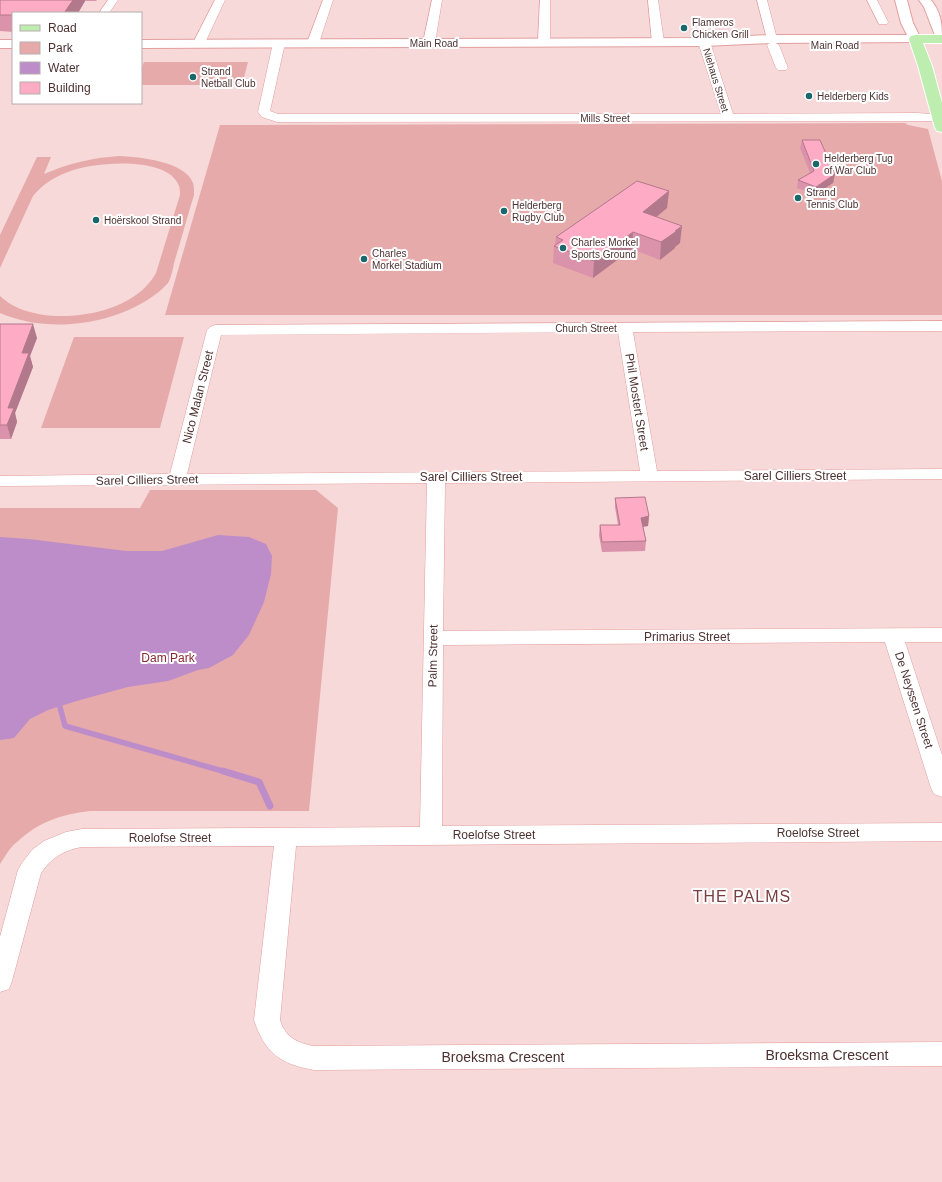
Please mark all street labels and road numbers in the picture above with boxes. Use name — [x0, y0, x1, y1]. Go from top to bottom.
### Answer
street label: Main Road — [410, 38, 458, 49]
street label: Main Road — [811, 40, 859, 51]
street label: Niehaus Street — [701, 47, 731, 113]
street label: Mills Street — [580, 113, 630, 124]
street label: Church Street — [555, 323, 617, 334]
street label: Nico Malan Street — [180, 348, 216, 445]
street label: Phil Mostert Street — [622, 352, 652, 452]
street label: Sarel Cilliers Street — [744, 469, 847, 483]
street label: Sarel Cilliers Street — [420, 470, 523, 484]
street label: Sarel Cilliers Street — [96, 472, 199, 488]
street label: Palm Street — [425, 624, 441, 687]
street label: Primarius Street — [644, 630, 731, 644]
street label: De Neyssen Street — [892, 650, 936, 751]
street label: Roelofse Street — [777, 826, 860, 840]
street label: Roelofse Street — [453, 828, 536, 842]
street label: Roelofse Street — [129, 831, 212, 845]
street label: Broeksma Crescent — [766, 1047, 889, 1063]
street label: Broeksma Crescent — [442, 1049, 565, 1065]

